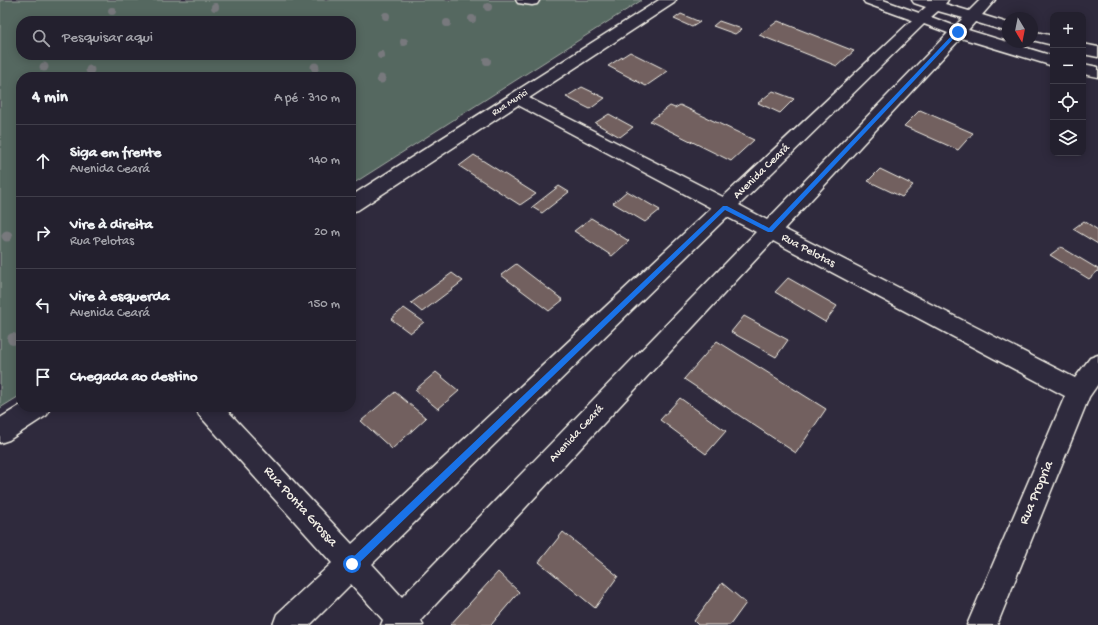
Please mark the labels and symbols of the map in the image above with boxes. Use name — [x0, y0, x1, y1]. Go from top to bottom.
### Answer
north arrow — [1002, 12, 1038, 48]
route end — [949, 23, 967, 41]
street label: Rua Murici — [490, 87, 530, 119]
street label: Avenida Ceará — [731, 141, 794, 203]
street label: Rua Pelotas — [779, 231, 838, 271]
street label: Avenida Ceará — [547, 402, 607, 466]
street label: Rua Propria — [1016, 457, 1059, 527]
street label: Rua Ponta Grossa — [259, 463, 341, 552]
route start — [343, 555, 361, 573]

